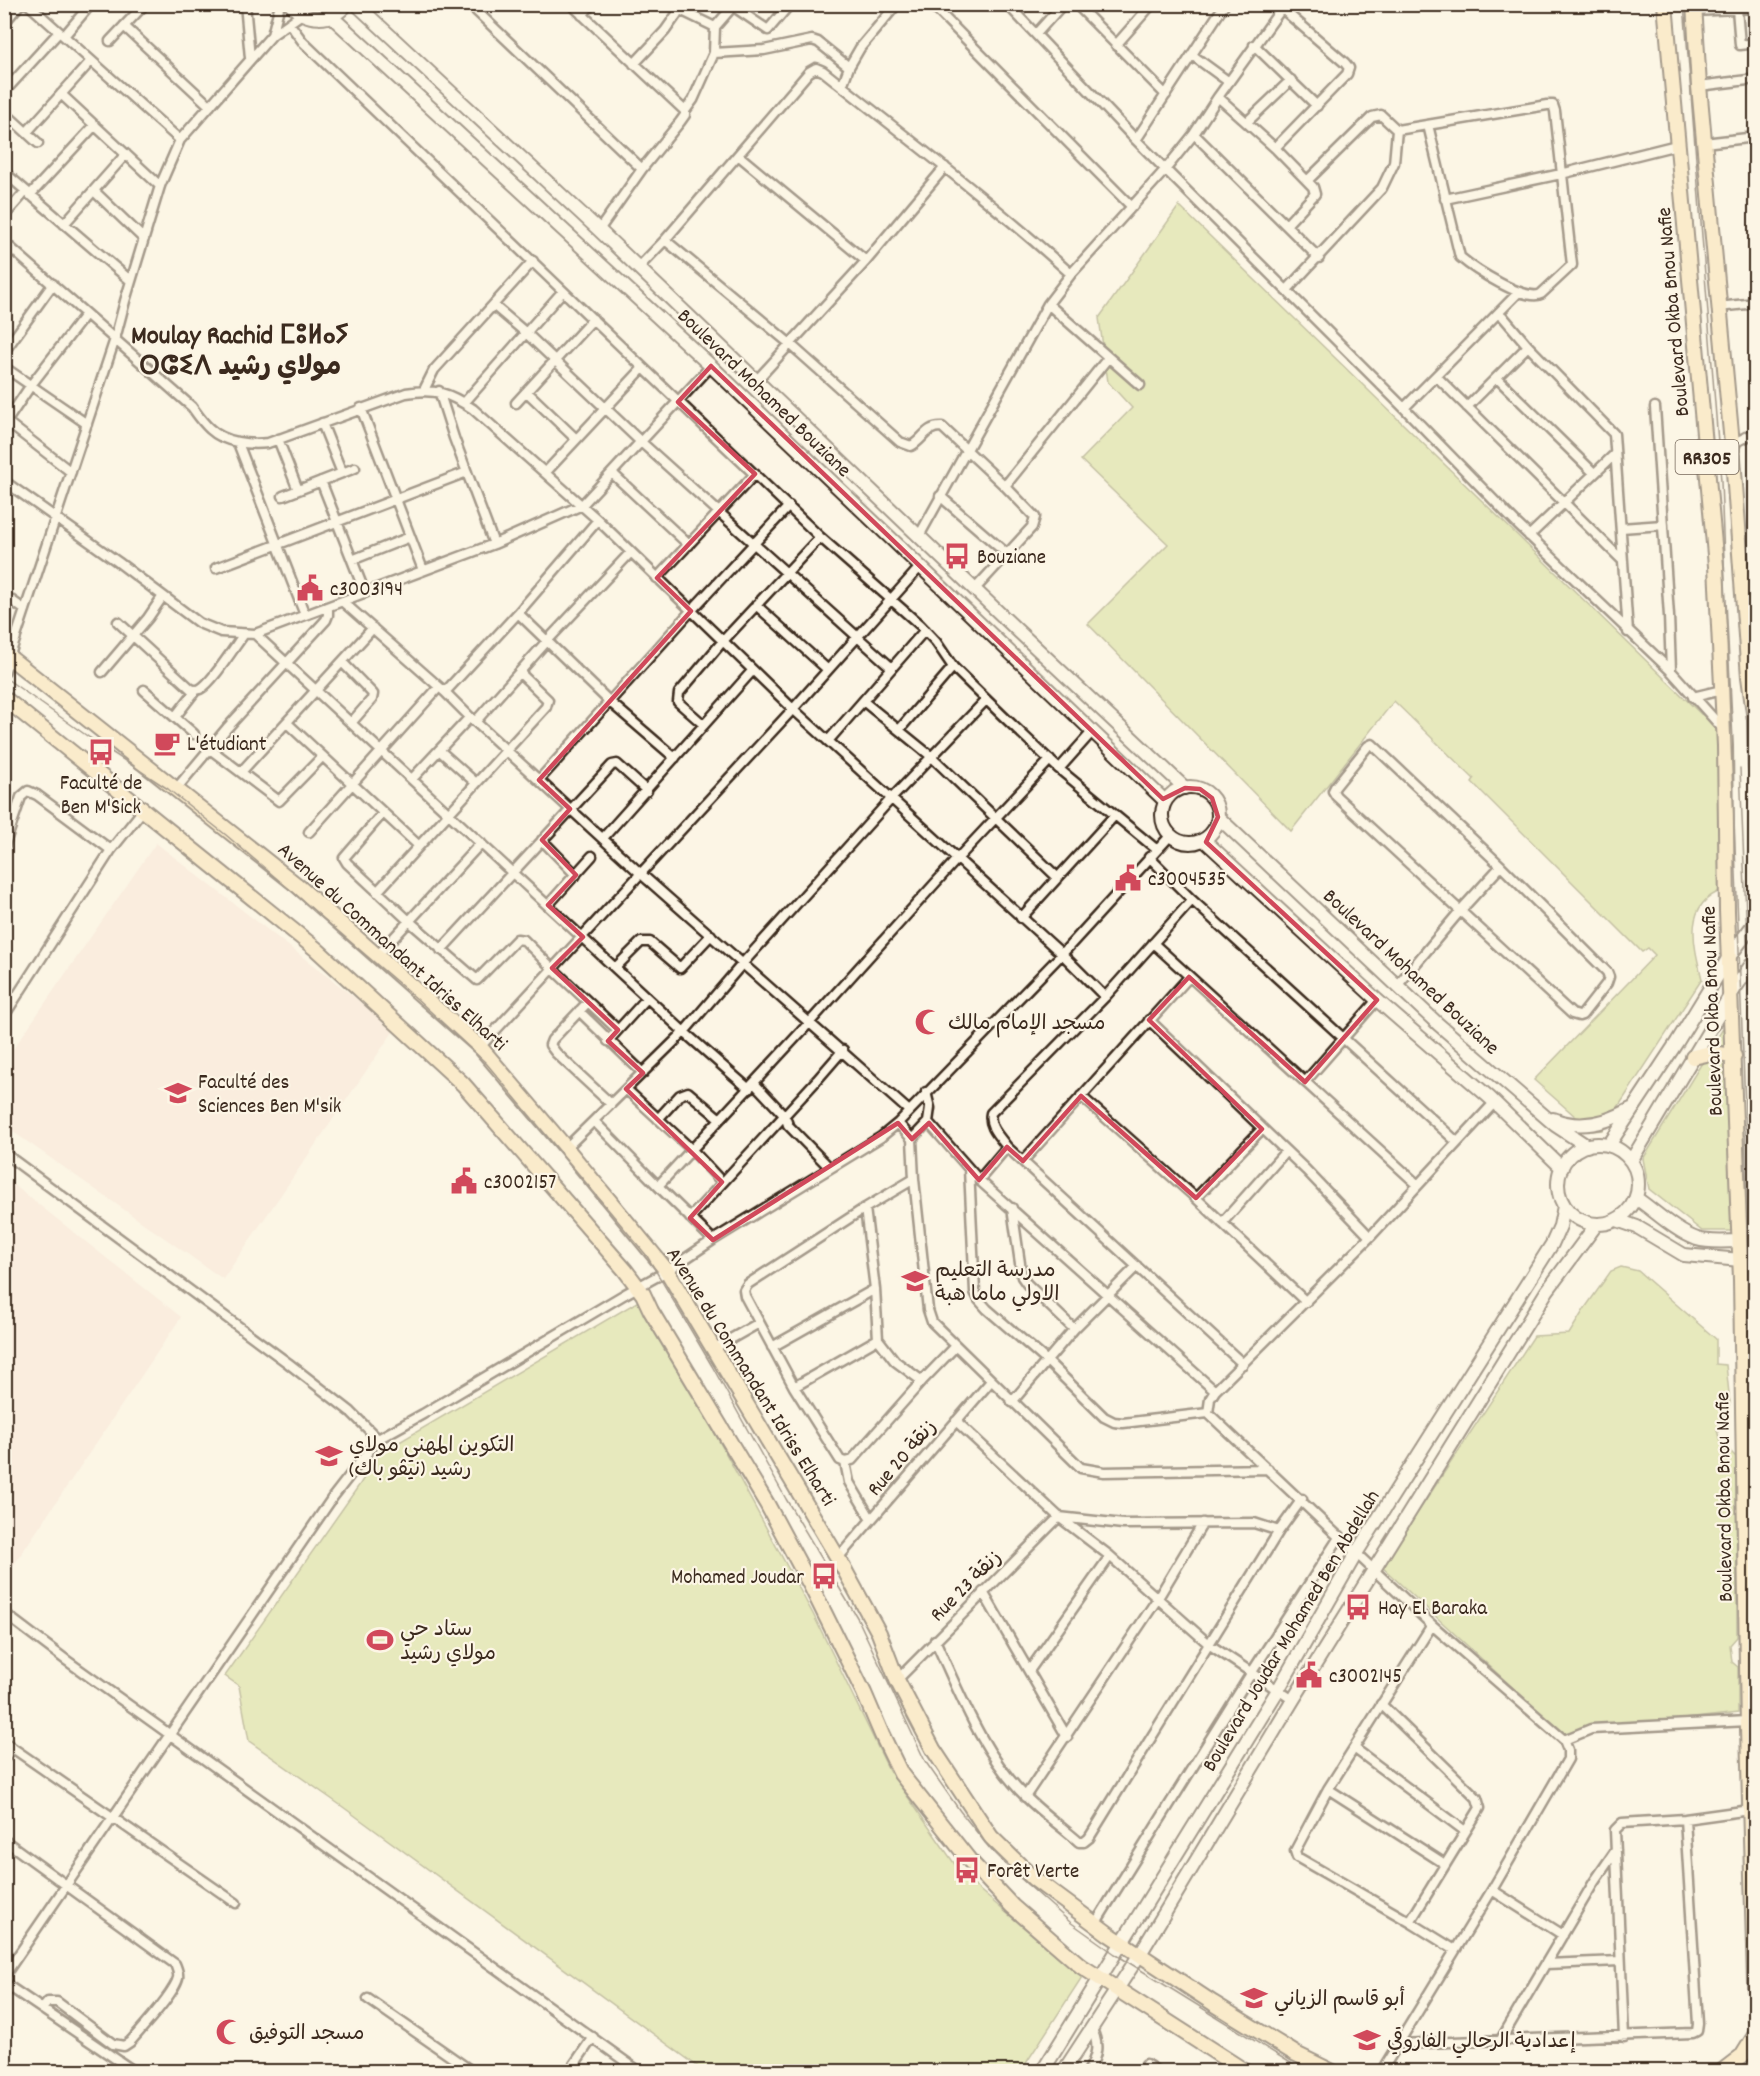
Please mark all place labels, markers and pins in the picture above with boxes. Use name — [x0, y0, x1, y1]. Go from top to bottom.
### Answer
bus stop icon: Bouziane — [942, 541, 972, 571]
place label: Bouziane — [977, 544, 1046, 574]
public building icon: c3003194 — [295, 573, 325, 603]
place label: c3003194 — [330, 576, 403, 606]
cafe icon: L'étudiant — [152, 728, 182, 758]
place label: L'étudiant — [187, 731, 267, 761]
bus stop icon: Faculté de Ben M'Sick — [86, 737, 116, 767]
place label: Faculté de Ben M'Sick — [60, 770, 142, 824]
public building icon: c3004535 — [1113, 863, 1143, 893]
place label: c3004535 — [1148, 866, 1226, 896]
mosque icon: مسجد الإمام مالك — [913, 1007, 943, 1037]
place label: مسجد الإمام مالك — [948, 1010, 1105, 1040]
place label: Faculté des Sciences Ben M'sik — [198, 1069, 341, 1123]
school or university icon: Faculté des Sciences Ben M'sik — [163, 1078, 193, 1108]
public building icon: c3002157 — [449, 1166, 479, 1196]
place label: c3002157 — [484, 1169, 556, 1199]
place label: مدرسة التعليم الاولي ماما هبة — [935, 1257, 1059, 1312]
school or university icon: مدرسة التعليم الاولي ماما هبة — [900, 1266, 930, 1296]
place label: التكوين المهني مولاي رشيد (نيڤو باك) — [349, 1432, 515, 1486]
school or university icon: التكوين المهني مولاي رشيد (نيڤو باك) — [314, 1441, 344, 1471]
bus stop icon: Mohamed Joudar — [809, 1561, 839, 1591]
place label: Mohamed Joudar — [671, 1564, 804, 1594]
bus stop icon: Hay El Baraka — [1343, 1592, 1373, 1622]
place label: Hay El Baraka — [1378, 1595, 1488, 1625]
place label: ستاد حي مولاي رشيد — [400, 1616, 496, 1670]
sports icon: ستاد حي مولاي رشيد — [365, 1625, 395, 1655]
public building icon: c3002145 — [1294, 1660, 1324, 1690]
place label: c3002145 — [1329, 1663, 1402, 1693]
bus stop icon: Forêt Verte — [952, 1855, 982, 1885]
place label: Forêt Verte — [987, 1858, 1079, 1888]
school or university icon: أبو قاسم الزياني — [1239, 1983, 1269, 2013]
place label: أبو قاسم الزياني — [1274, 1986, 1405, 2017]
mosque icon: مسجد التوفيق — [214, 2017, 244, 2047]
place label: مسجد التوفيق — [249, 2020, 365, 2050]
school or university icon: إعدادية الرحالي الفاروقي — [1352, 2025, 1382, 2055]
place label: إعدادية الرحالي الفاروقي — [1387, 2027, 1576, 2059]

